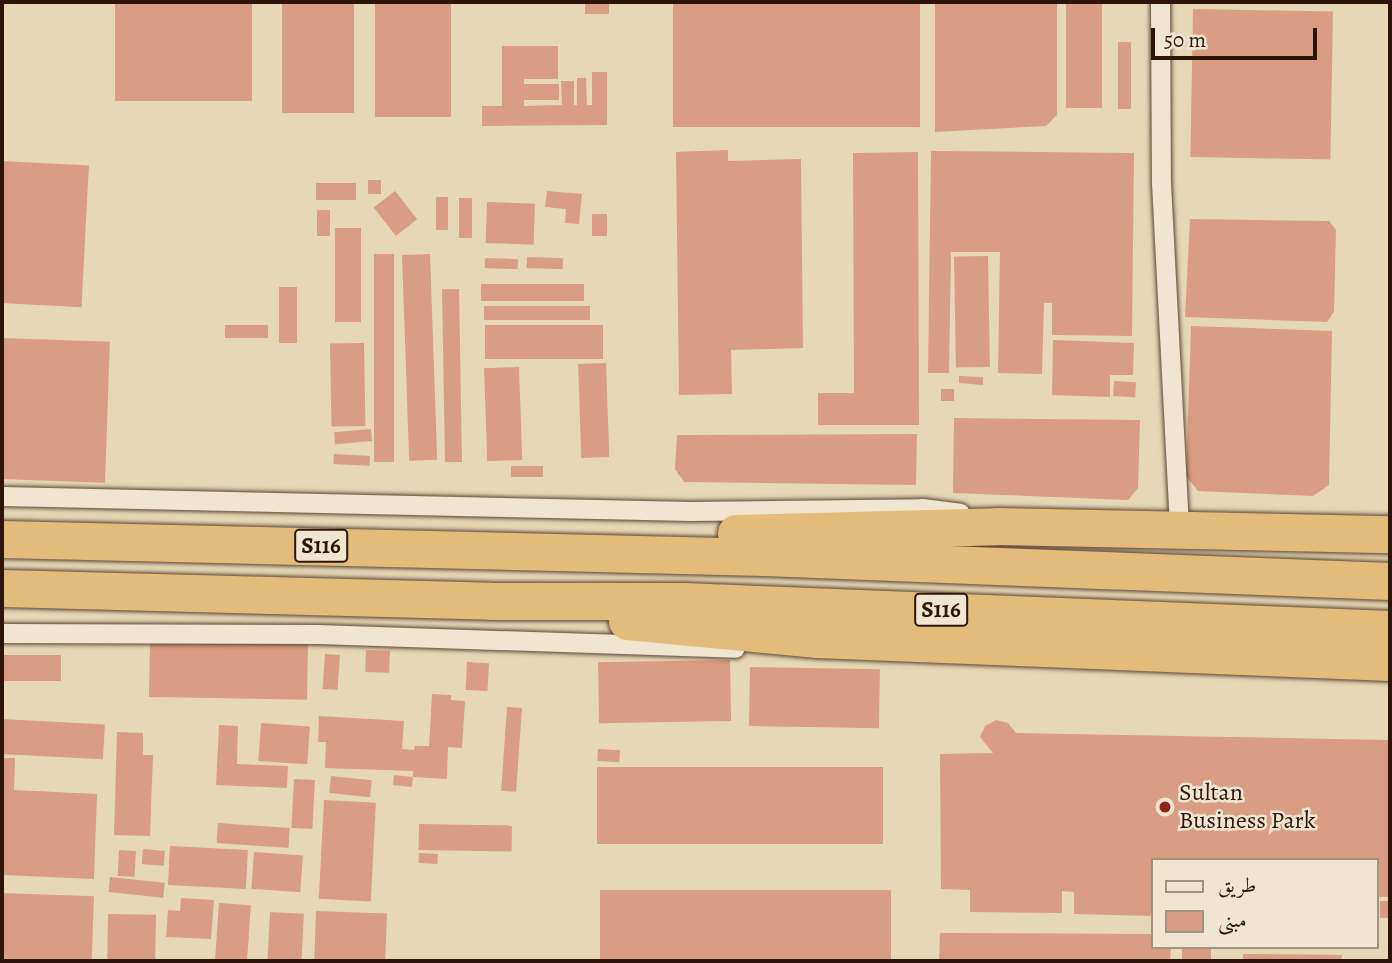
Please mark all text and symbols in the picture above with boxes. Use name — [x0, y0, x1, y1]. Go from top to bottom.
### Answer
scale bar — [1154, 14, 1320, 58]
text: 50 m — [1164, 26, 1206, 54]
road number: S116 — [293, 526, 349, 566]
road number: S116 — [913, 590, 969, 630]
place label: Sultan Business Park — [1179, 779, 1316, 835]
marker: Sultan Business Park — [1157, 799, 1173, 815]
legend — [1150, 858, 1378, 949]
text: طريق — [1218, 871, 1256, 899]
text: مبنى — [1218, 906, 1247, 934]

